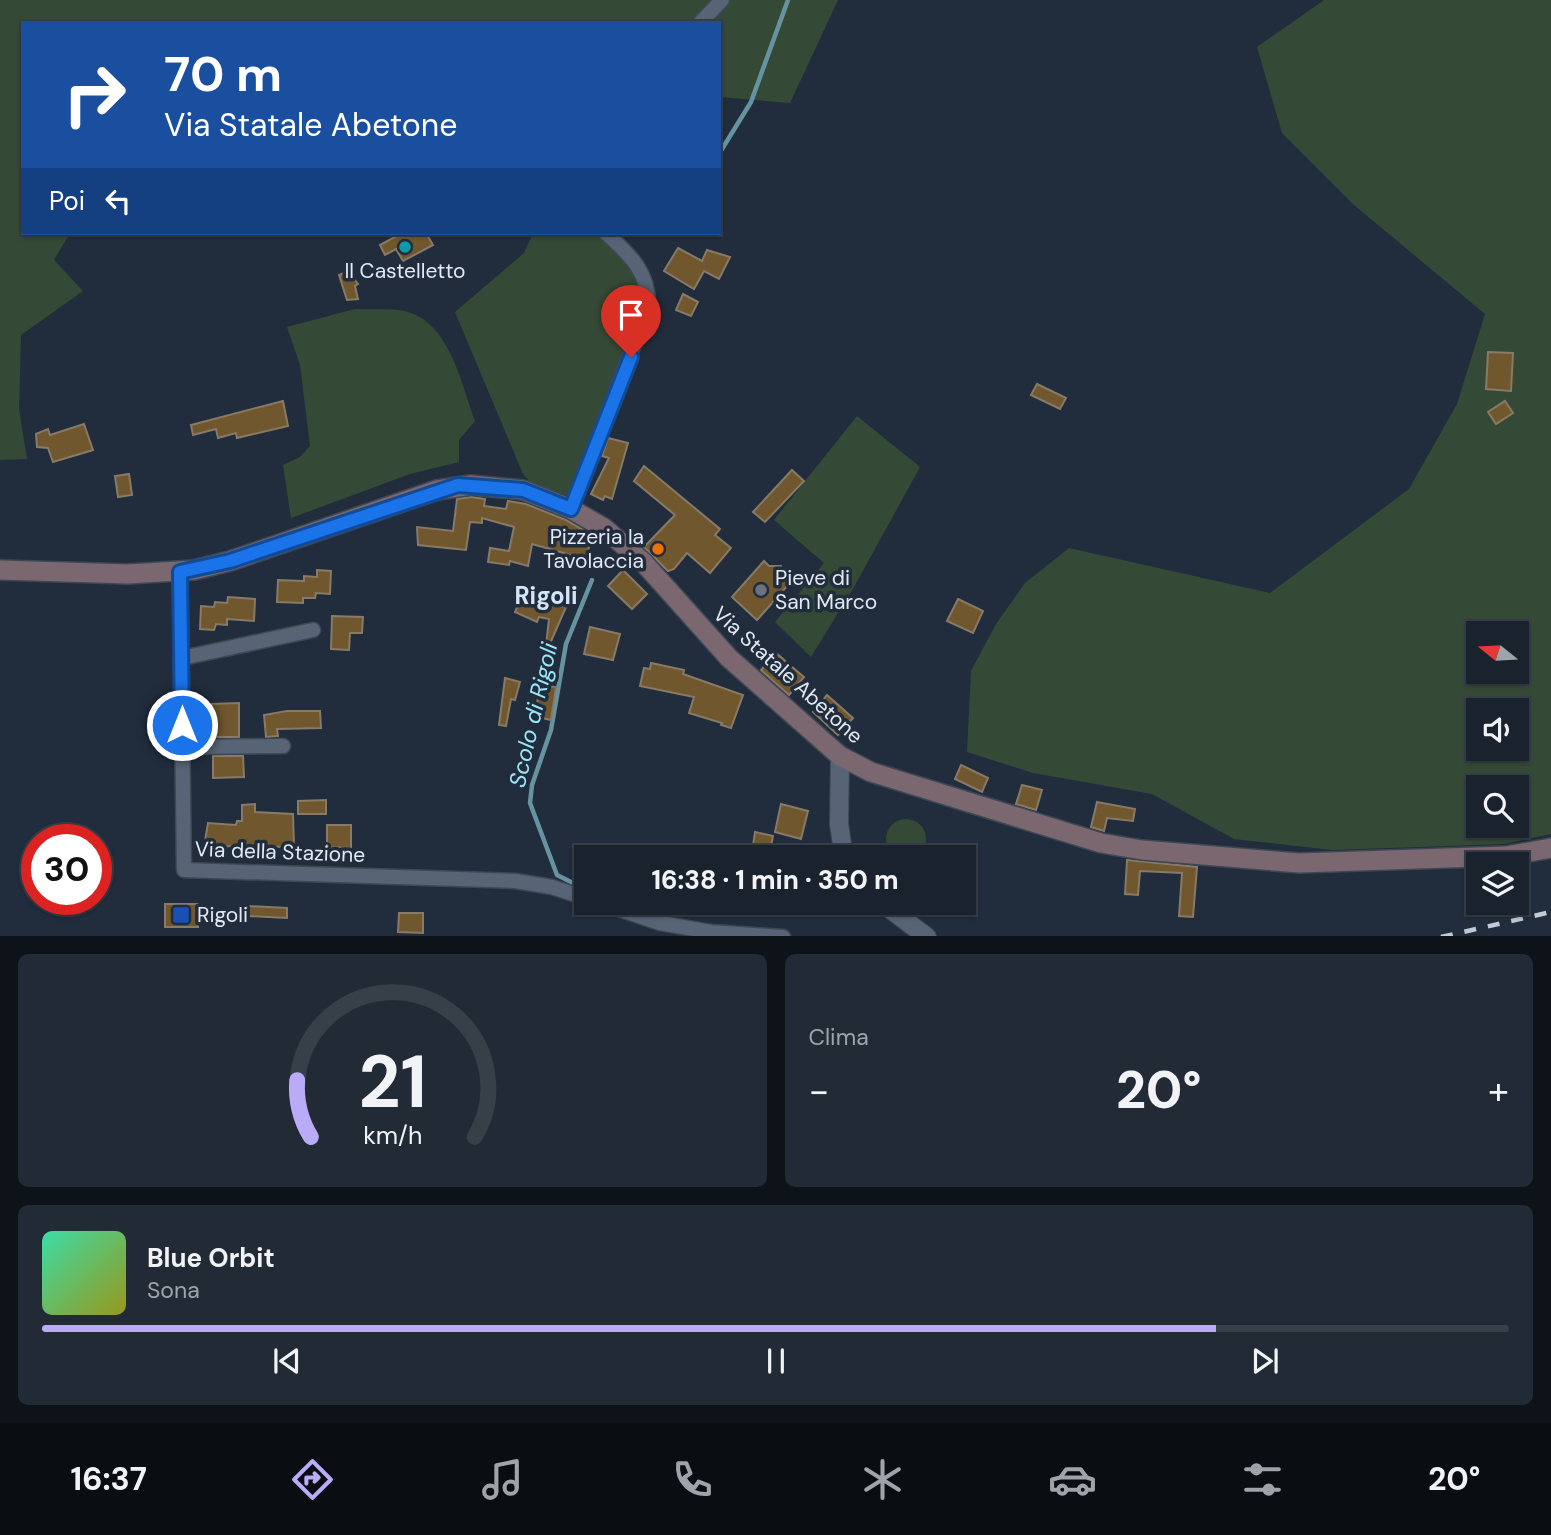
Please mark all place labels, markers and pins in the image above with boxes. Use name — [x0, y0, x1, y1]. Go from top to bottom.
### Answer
marker: Il Castelletto — [397, 239, 413, 255]
place label: Il Castelletto — [344, 257, 466, 285]
pin — [601, 285, 661, 357]
place label: Pizzeria la Tavolaccia — [543, 523, 644, 575]
marker: Pizzeria la Tavolaccia — [650, 541, 666, 557]
place label: Pieve di San Marco — [775, 564, 877, 616]
marker: Pieve di San Marco — [753, 582, 769, 598]
place label: Rigoli — [197, 901, 248, 929]
marker: Rigoli — [171, 905, 191, 925]

